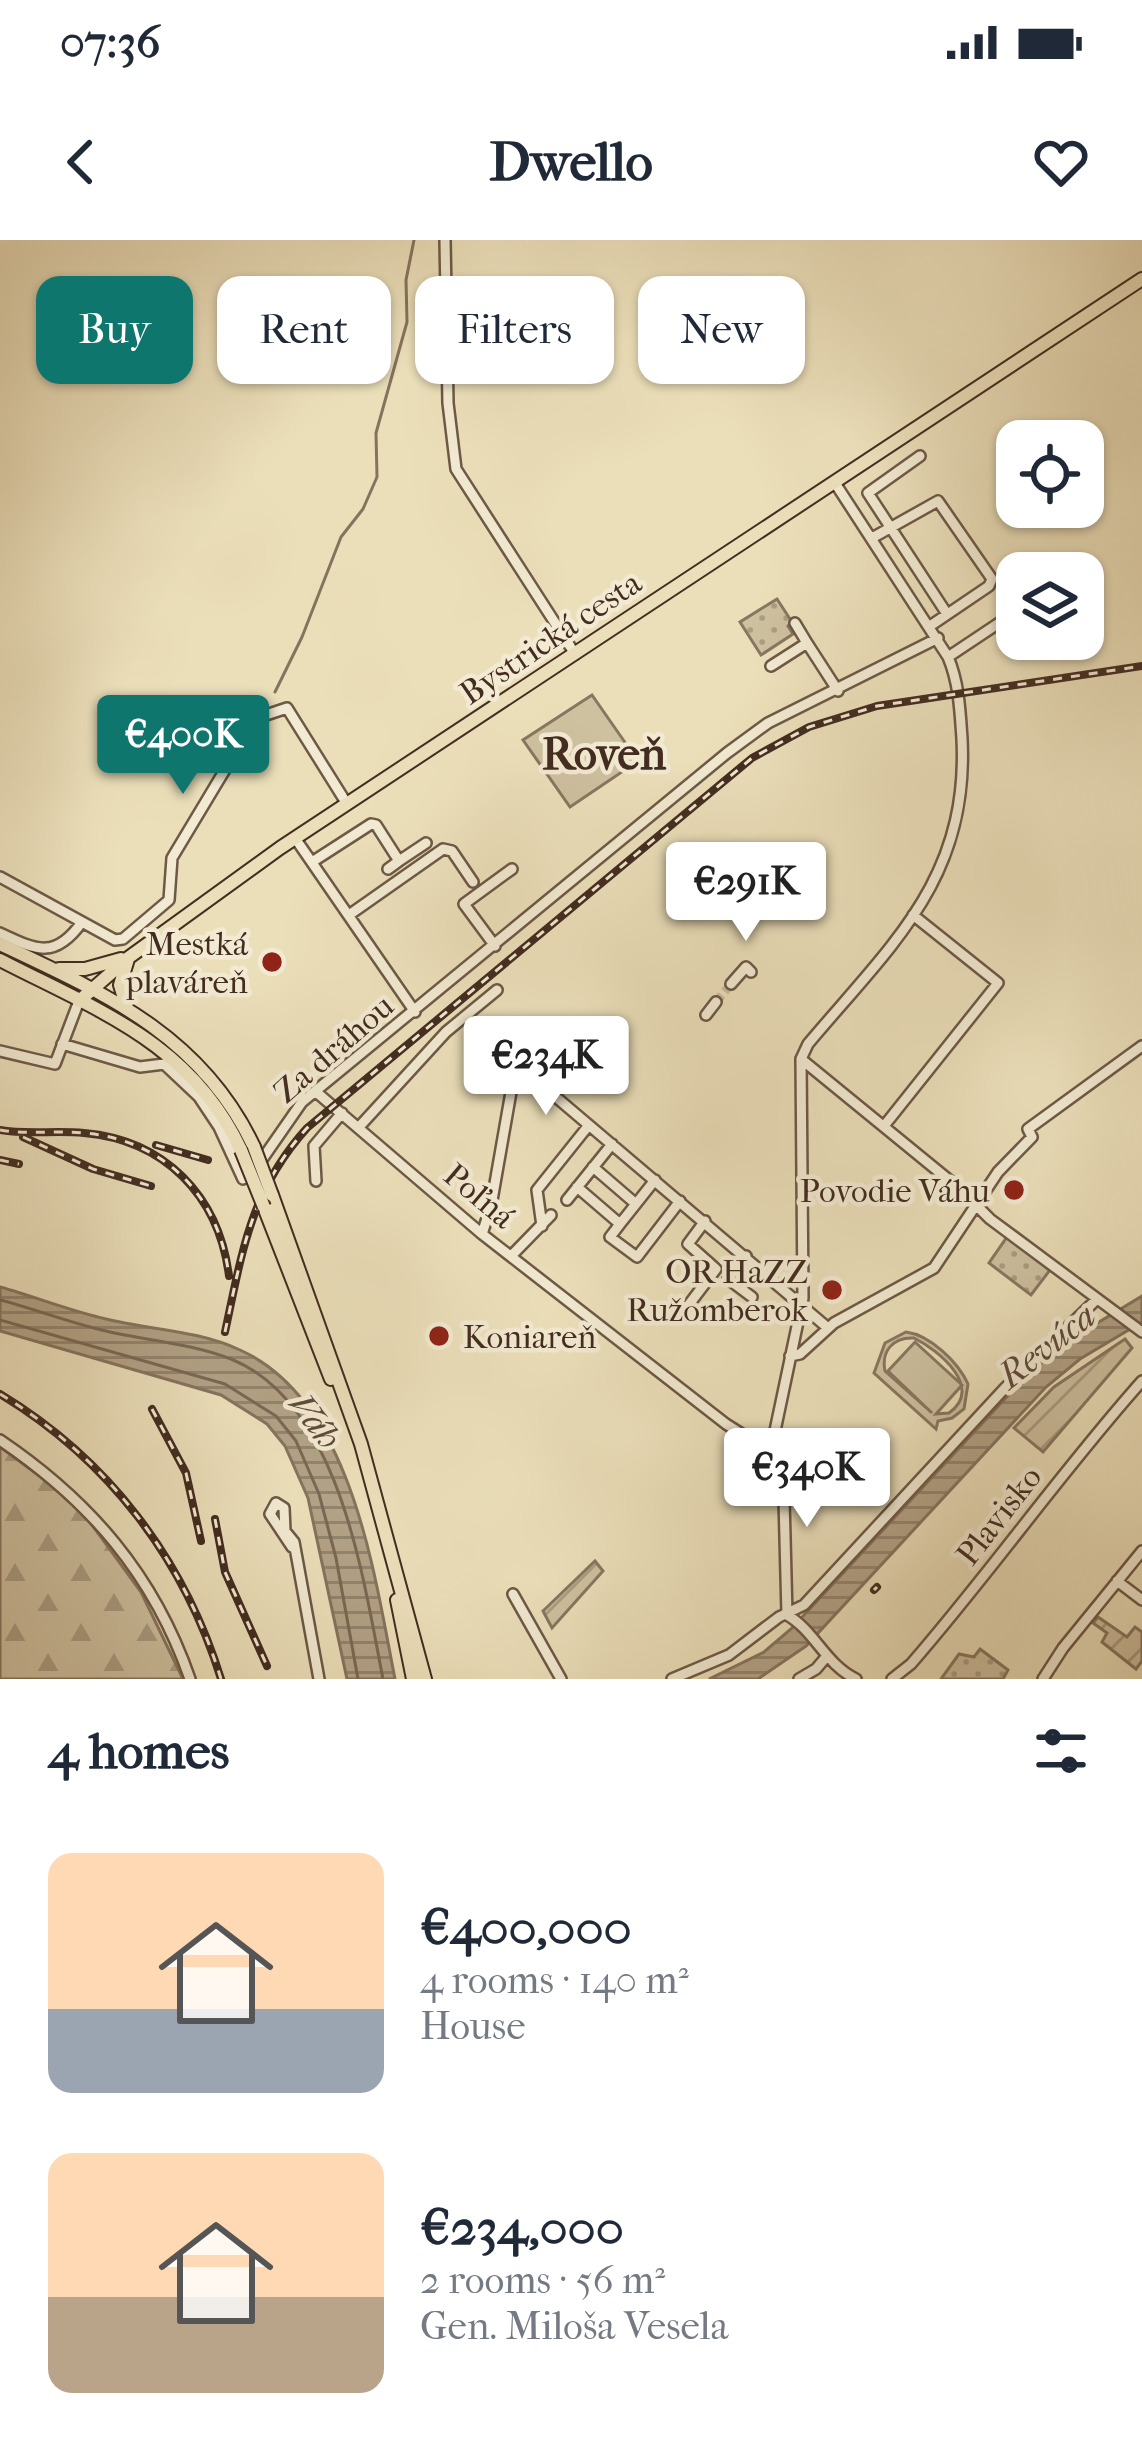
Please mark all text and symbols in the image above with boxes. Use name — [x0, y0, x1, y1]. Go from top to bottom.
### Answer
text: 07:36 — [60, 16, 160, 69]
icon: back — [48, 129, 114, 195]
icon: heart — [1028, 129, 1094, 195]
text: Dwello — [489, 131, 653, 194]
chip: Buy — [36, 276, 193, 384]
chip: Rent — [217, 276, 391, 384]
chip: Filters — [415, 276, 614, 384]
chip: New — [638, 276, 805, 384]
map controls — [996, 420, 1104, 660]
button: locate — [996, 420, 1104, 528]
button: layers — [996, 552, 1104, 660]
street label: Bystrická cesta — [453, 563, 649, 713]
pin: €400K — [99, 695, 267, 797]
text: €400K — [124, 711, 242, 757]
district label: Roveň — [542, 728, 667, 781]
pin: €291K — [662, 842, 830, 944]
text: €291K — [693, 858, 799, 904]
place label: Mestká plaváreň — [125, 925, 249, 1002]
marker: Mestká plaváreň — [259, 949, 285, 975]
street label: Za dráhou — [266, 987, 402, 1112]
pin: €234K — [462, 1016, 630, 1118]
text: €234K — [491, 1032, 601, 1078]
street label: Poľná — [436, 1155, 523, 1237]
place label: Povodie Váhu — [800, 1172, 990, 1211]
marker: Povodie Váhu — [1001, 1177, 1027, 1203]
place label: OR HaZZ Ružomberok — [626, 1253, 809, 1330]
marker: OR HaZZ Ružomberok — [819, 1277, 845, 1303]
water label: Revúca — [988, 1295, 1104, 1398]
place label: Koniareň — [463, 1318, 596, 1357]
marker: Koniareň — [426, 1323, 452, 1349]
water label: Váh — [280, 1384, 350, 1457]
pin: €340K — [723, 1428, 891, 1530]
text: €340K — [751, 1444, 863, 1490]
street label: Plavisko — [948, 1458, 1050, 1573]
icon: filters — [1028, 1718, 1094, 1784]
text: 4 homes — [48, 1721, 229, 1781]
text: €400,000 — [420, 1897, 632, 1957]
icon: home — [144, 1901, 288, 2045]
text: 4 rooms · 140 m² — [420, 1957, 689, 2003]
text: House — [420, 2003, 526, 2049]
text: €234,000 — [420, 2197, 624, 2257]
icon: home — [144, 2201, 288, 2345]
text: 2 rooms · 56 m² — [420, 2257, 665, 2303]
text: Gen. Miloša Vesela — [420, 2303, 729, 2349]

